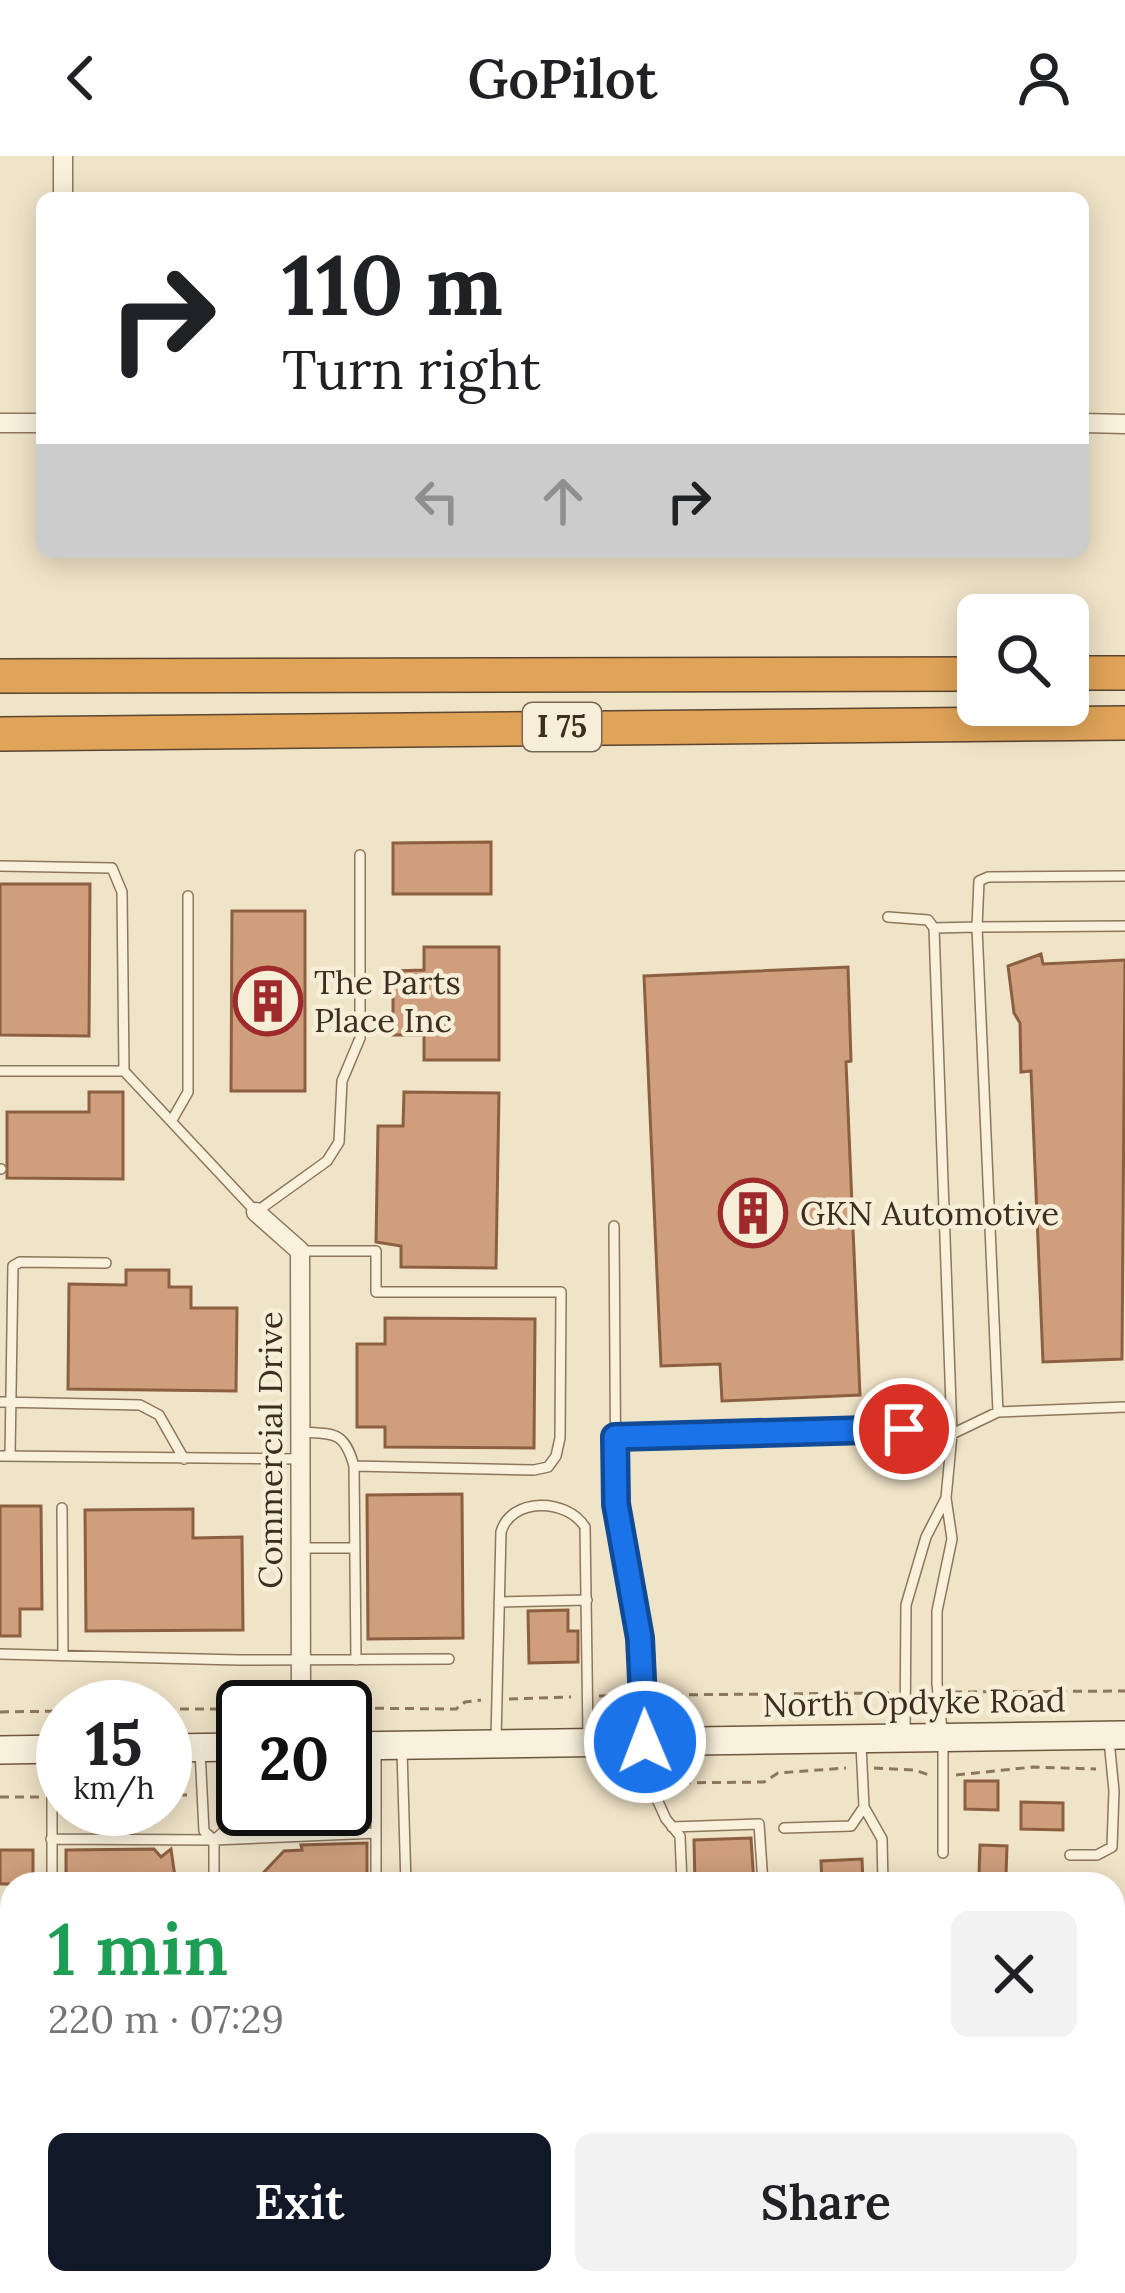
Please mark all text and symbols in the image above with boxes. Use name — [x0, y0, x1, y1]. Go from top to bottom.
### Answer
text: GoPilot — [468, 44, 658, 113]
icon: back — [48, 45, 114, 111]
icon: person — [1011, 45, 1077, 111]
text: 110 m — [282, 230, 503, 338]
icon: right — [84, 240, 240, 396]
text: Turn right — [282, 335, 541, 404]
icon: left — [404, 468, 470, 534]
icon: ahead — [530, 468, 596, 534]
icon: right — [656, 468, 722, 534]
map controls — [957, 594, 1089, 726]
button: search — [957, 594, 1089, 726]
road number: I 75 — [523, 703, 601, 751]
place label: The Parts Place Inc — [314, 961, 461, 1041]
building icon: The Parts Place Inc — [233, 966, 303, 1036]
building icon: GKN Automotive — [718, 1178, 788, 1248]
place label: GKN Automotive — [800, 1192, 1059, 1234]
street label: Commercial Drive — [249, 1311, 291, 1589]
pin — [853, 1378, 955, 1480]
icon: arrive — [871, 1396, 937, 1462]
street label: North Opdyke Road — [762, 1678, 1066, 1726]
position arrow — [582, 1679, 708, 1805]
speed limit sign: 20 — [216, 1680, 372, 1836]
text: 15 — [86, 1705, 142, 1781]
text: km/h — [73, 1769, 155, 1807]
text: 1 min — [48, 1903, 228, 1995]
button: close — [951, 1911, 1077, 2037]
text: 220 m · 07:29 — [48, 1994, 284, 2044]
button: Exit — [48, 2133, 551, 2271]
button: Share — [575, 2133, 1077, 2271]

